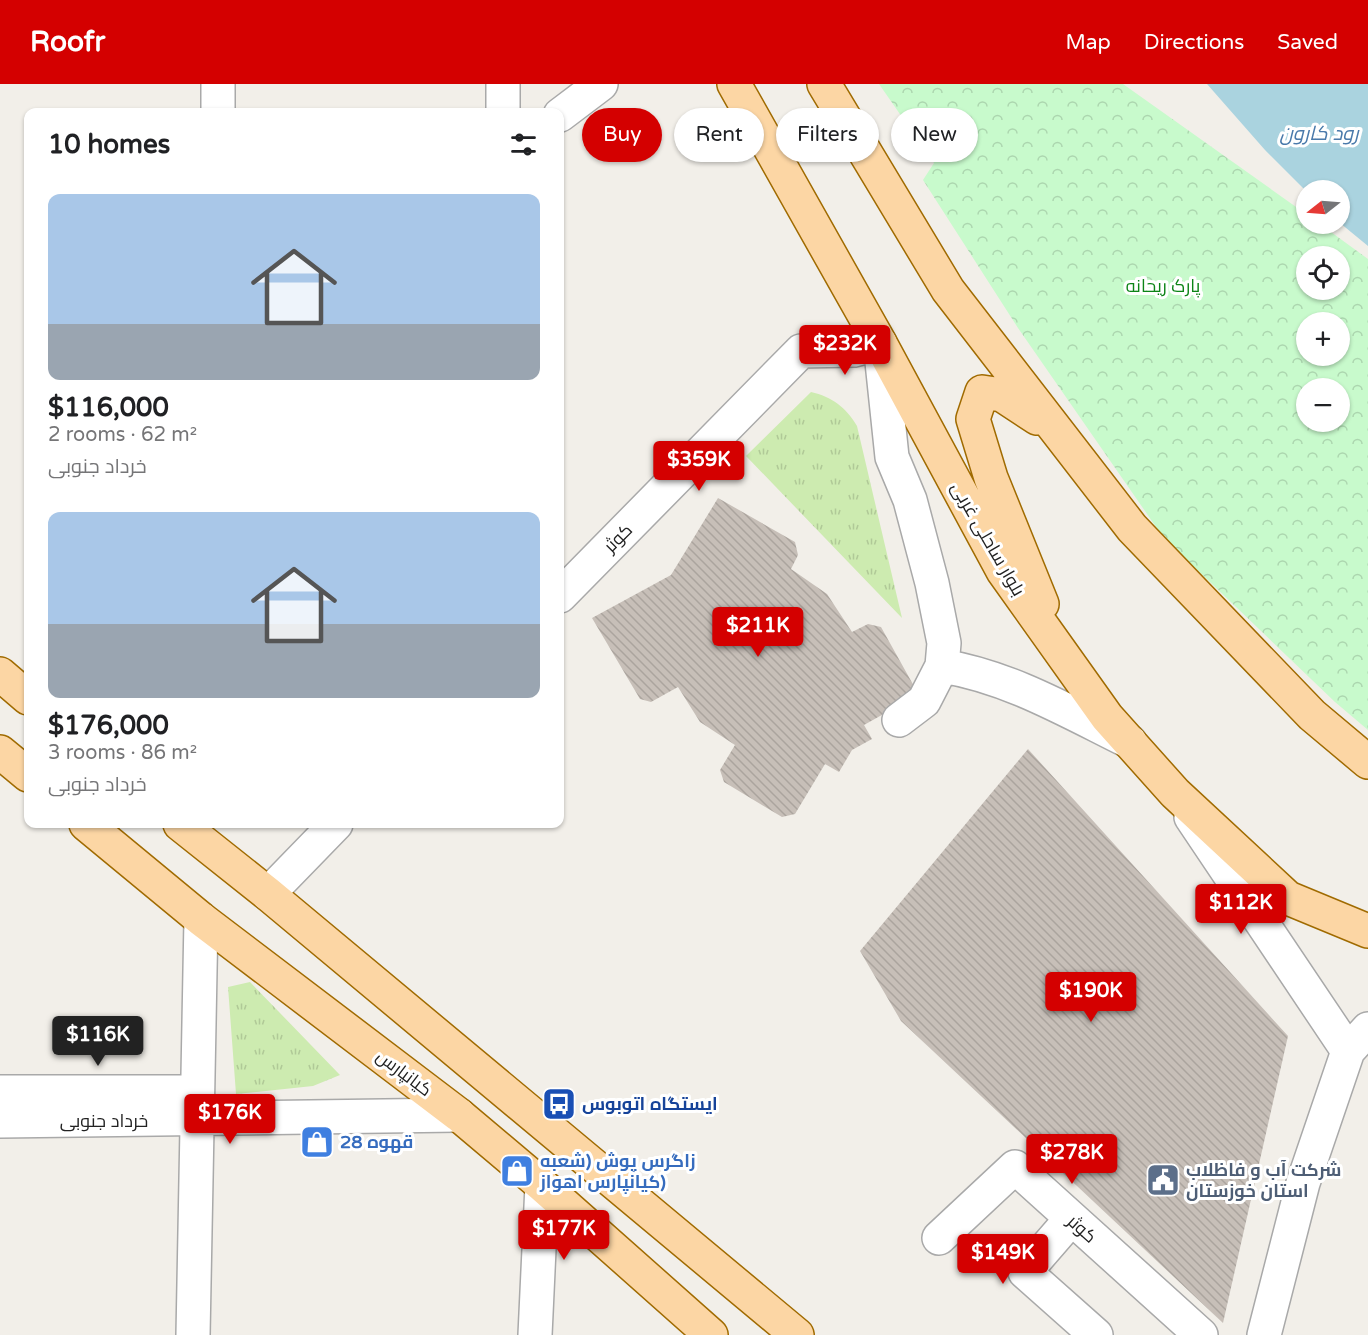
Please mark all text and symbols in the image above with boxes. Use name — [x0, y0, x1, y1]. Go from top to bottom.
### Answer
text: Roofr — [30, 25, 105, 59]
text: Map — [1065, 30, 1111, 55]
text: Directions — [1144, 30, 1244, 55]
text: Saved — [1277, 30, 1338, 55]
chip: Buy — [582, 108, 662, 162]
chip: Rent — [674, 108, 764, 162]
chip: Filters — [776, 108, 879, 162]
chip: New — [891, 108, 978, 162]
water label: رود کارون — [1280, 122, 1360, 146]
icon: filters — [507, 128, 540, 161]
text: 10 homes — [48, 129, 170, 160]
north arrow — [1296, 180, 1350, 234]
map controls — [1296, 180, 1350, 432]
icon: home — [240, 233, 348, 341]
button: locate — [1296, 246, 1350, 300]
park label: پارک ریحانه — [1126, 275, 1200, 298]
button: + — [1296, 312, 1350, 366]
pin: $232K — [803, 325, 887, 376]
text: $232K — [813, 332, 877, 356]
button: − — [1296, 378, 1350, 432]
text: $116,000 — [48, 392, 169, 423]
text: 2 rooms · 62 m² — [48, 423, 197, 447]
pin: $359K — [657, 441, 741, 492]
text: $359K — [667, 448, 731, 472]
text: خرداد جنوبی — [48, 455, 147, 479]
street label: بلوار ساحلی غربی — [946, 478, 1030, 600]
street label: کوثر — [598, 519, 637, 558]
icon: home — [240, 551, 348, 659]
pin: $211K — [716, 607, 800, 658]
text: $211K — [726, 614, 790, 638]
text: $176,000 — [48, 710, 169, 741]
text: 3 rooms · 86 m² — [48, 741, 197, 765]
text: خرداد جنوبی — [48, 773, 147, 797]
pin: $112K — [1199, 884, 1283, 935]
text: $112K — [1209, 891, 1273, 915]
pin: $190K — [1049, 972, 1133, 1023]
text: $190K — [1059, 979, 1123, 1003]
pin: $116K — [56, 1016, 140, 1067]
text: $116K — [66, 1023, 130, 1047]
street label: کیانپارس — [372, 1045, 436, 1101]
bus stop icon: ایستگاه اتوبوس — [541, 1086, 577, 1122]
place label: ایستگاه اتوبوس — [582, 1093, 718, 1115]
pin: $176K — [188, 1094, 272, 1145]
text: $176K — [198, 1101, 262, 1125]
street label: خرداد جنوبی — [60, 1110, 148, 1132]
shop icon: قهوه 28 — [299, 1124, 335, 1160]
place label: قهوه 28 — [340, 1131, 413, 1153]
pin: $278K — [1030, 1134, 1114, 1185]
text: $278K — [1040, 1141, 1104, 1165]
place label: زاگرس پوش (شعبه کیانپارس اهواز) — [539, 1150, 696, 1194]
shop icon: زاگرس پوش (شعبه کیانپارس اهواز) — [499, 1153, 535, 1189]
place label: شرکت آب و فاظلاب استان خوزستان — [1186, 1159, 1341, 1202]
public building icon: شرکت آب و فاظلاب استان خوزستان — [1145, 1162, 1181, 1198]
street label: کوثر — [1062, 1209, 1101, 1248]
pin: $177K — [522, 1210, 606, 1261]
text: $177K — [532, 1217, 596, 1241]
pin: $149K — [961, 1234, 1045, 1285]
text: $149K — [971, 1241, 1035, 1265]

